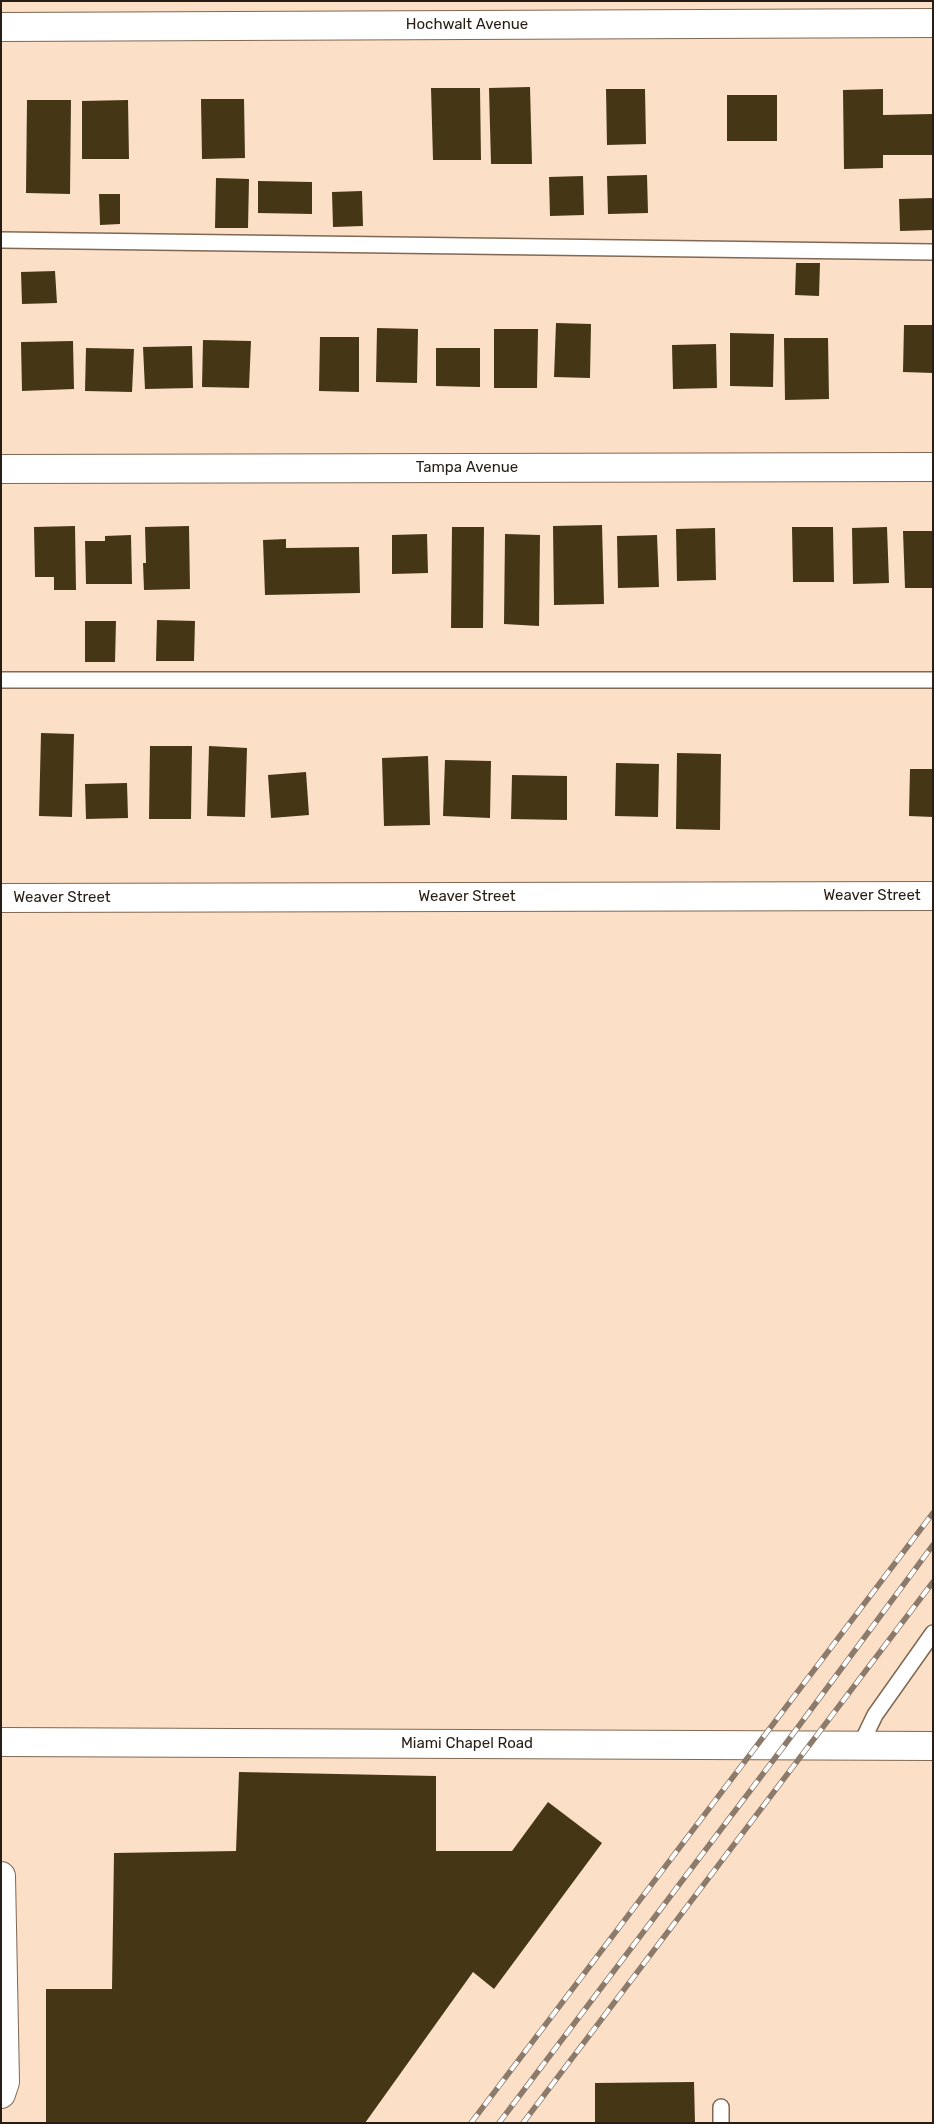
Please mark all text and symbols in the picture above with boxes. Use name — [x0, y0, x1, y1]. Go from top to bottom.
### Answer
street label: Hochwalt Avenue — [406, 16, 528, 34]
street label: Tampa Avenue — [416, 459, 518, 477]
street label: Weaver Street — [823, 887, 921, 905]
street label: Weaver Street — [418, 888, 516, 906]
street label: Weaver Street — [13, 889, 111, 907]
street label: Miami Chapel Road — [401, 1735, 533, 1753]

